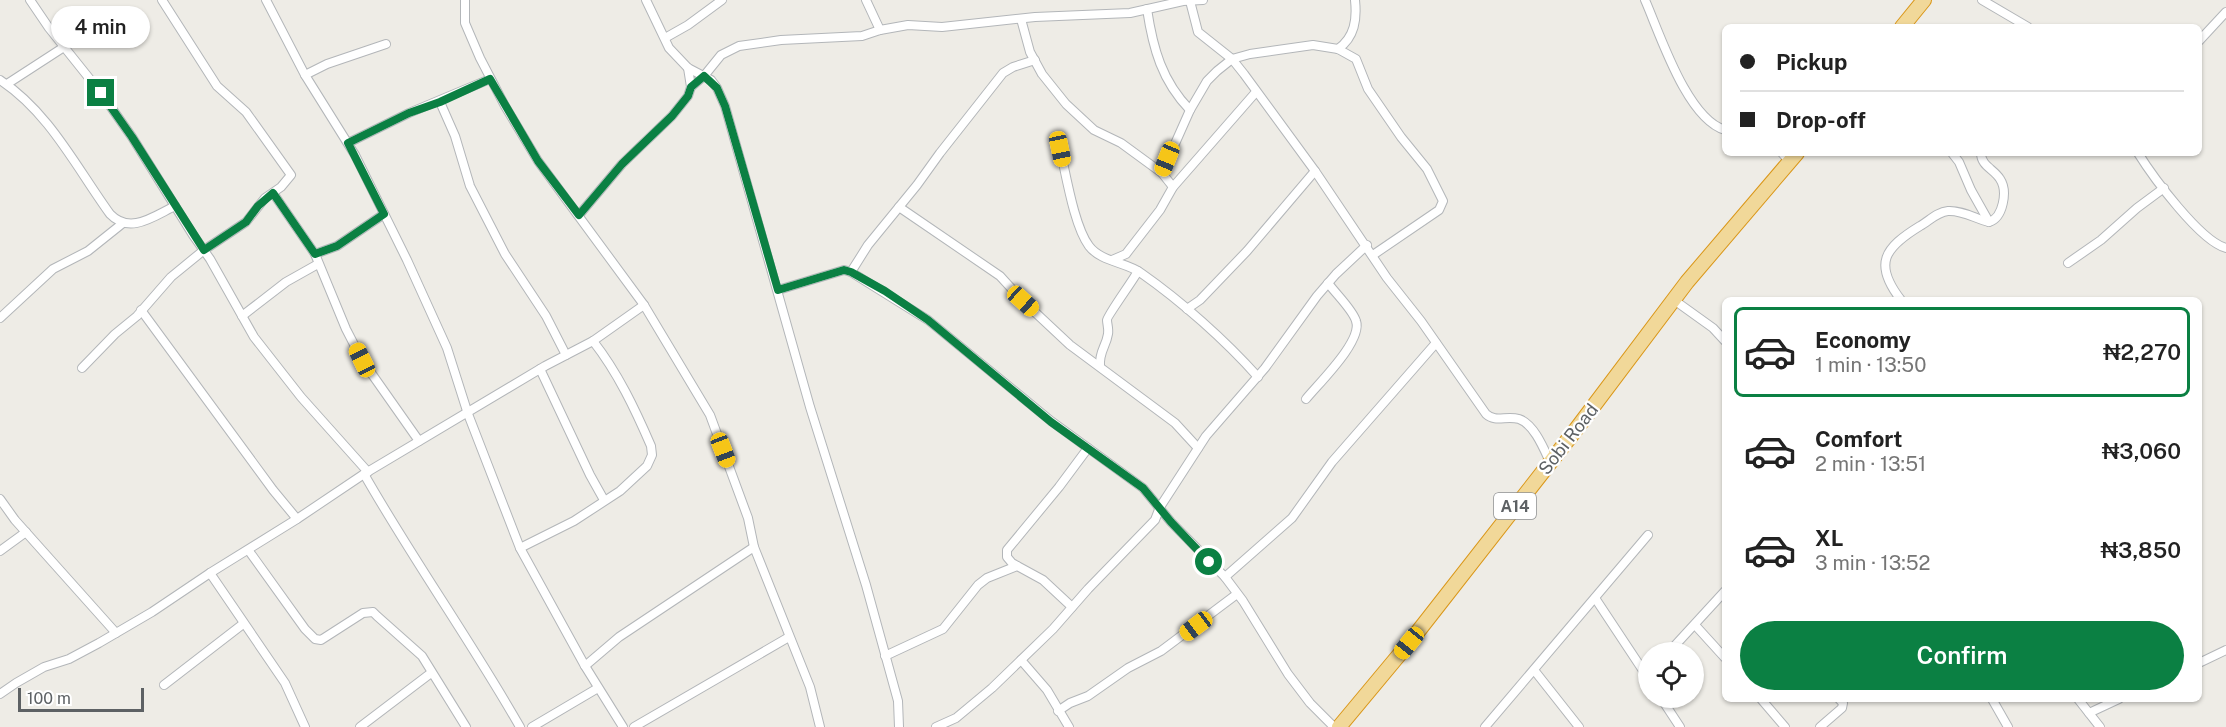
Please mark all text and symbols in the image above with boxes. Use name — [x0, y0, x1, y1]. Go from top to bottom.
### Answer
callout: 4 min — [51, 6, 150, 48]
text: 4 min — [74, 15, 127, 39]
text: Pickup — [1776, 49, 1847, 75]
route end — [87, 79, 114, 106]
text: Drop-off — [1776, 107, 1866, 133]
car — [1047, 130, 1073, 168]
car — [1152, 139, 1182, 179]
car — [1004, 282, 1042, 320]
icon: car — [1743, 325, 1797, 379]
text: Economy — [1815, 327, 1911, 353]
text: ₦2,270 — [2103, 339, 2181, 365]
car — [346, 340, 378, 380]
text: 1 min · 13:50 — [1815, 353, 1926, 377]
street label: Sobi Road — [1534, 399, 1602, 479]
icon: car — [1743, 424, 1797, 478]
text: Comfort — [1815, 426, 1902, 452]
car — [708, 430, 738, 470]
text: ₦3,060 — [2102, 438, 2181, 464]
text: 2 min · 13:51 — [1815, 452, 1926, 476]
road number: A14 — [1494, 493, 1536, 519]
icon: car — [1743, 523, 1797, 577]
text: XL — [1815, 525, 1843, 551]
text: ₦3,850 — [2101, 537, 2181, 563]
route start — [1195, 548, 1222, 575]
text: 3 min · 13:52 — [1815, 551, 1931, 575]
car — [1176, 608, 1216, 644]
button: Confirm — [1740, 621, 2184, 690]
car — [1391, 623, 1427, 663]
map controls — [1638, 642, 1704, 708]
button: locate — [1638, 642, 1704, 708]
scale bar — [18, 685, 144, 712]
text: 100 m — [27, 689, 71, 708]

